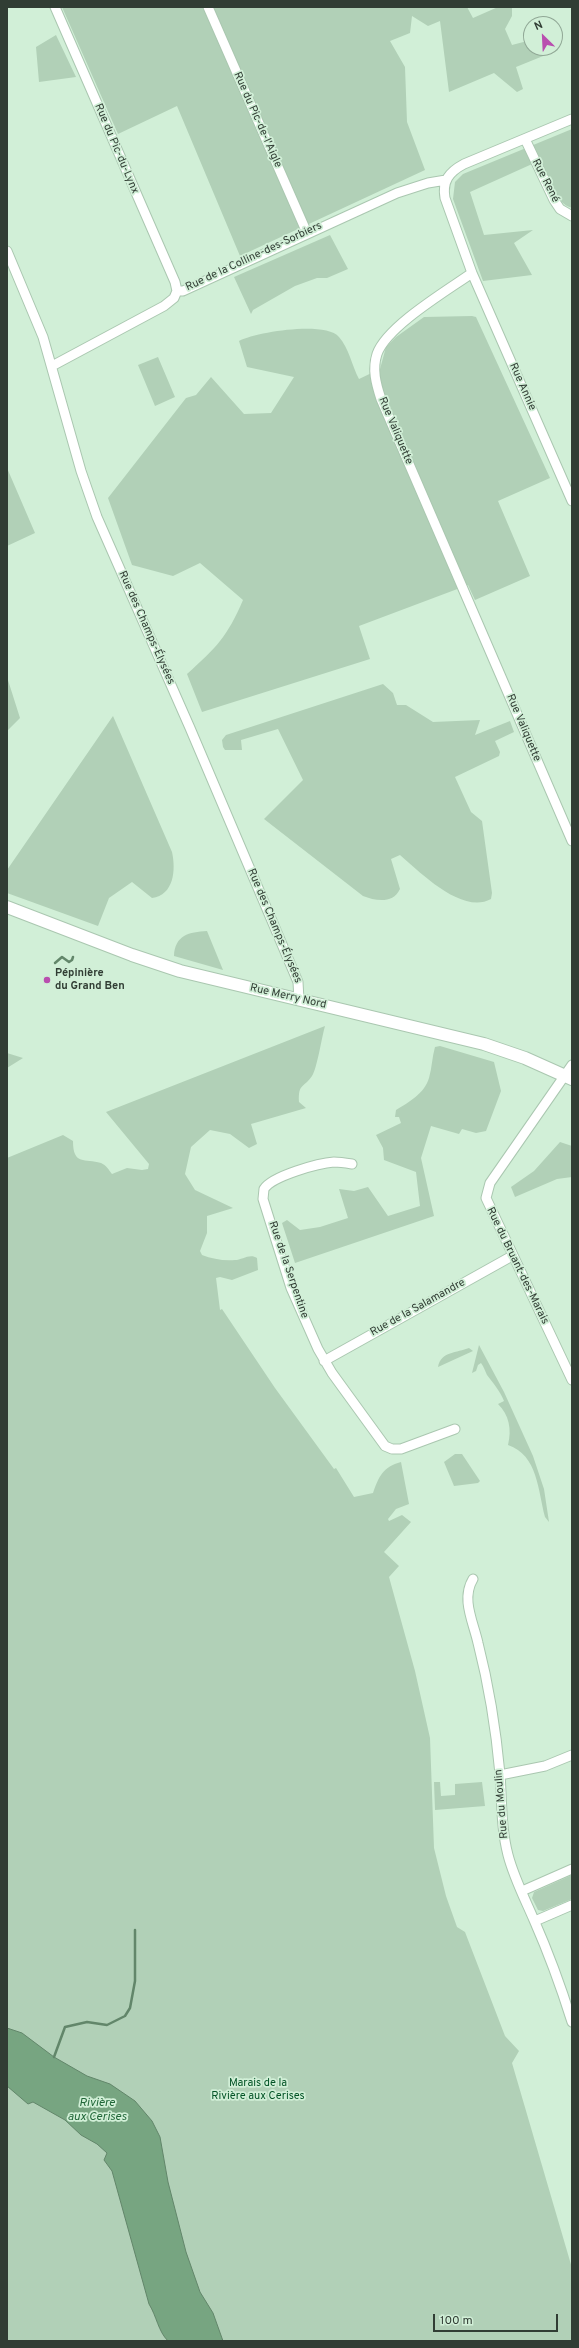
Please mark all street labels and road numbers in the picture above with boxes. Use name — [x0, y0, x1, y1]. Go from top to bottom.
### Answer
street label: Rue du Pic-de-l'Aigle — [230, 70, 284, 170]
street label: Rue du Pic-du-Lynx — [91, 102, 141, 196]
street label: Rue René — [528, 157, 562, 205]
street label: Rue de la Colline-des-Sorbiers — [184, 220, 324, 294]
street label: Rue Annie — [506, 361, 538, 413]
street label: Rue Valiquette — [375, 395, 415, 467]
street label: Rue des Champs-Élysées — [115, 569, 177, 687]
street label: Rue Valiquette — [503, 692, 543, 764]
street label: Rue des Champs-Élysées — [244, 867, 304, 985]
street label: Rue Merry Nord — [249, 982, 327, 1012]
street label: Rue du Bruant-des-Marais — [483, 1206, 551, 1326]
street label: Rue de la Serpentine — [265, 1220, 311, 1320]
street label: Rue de la Salamandre — [368, 1276, 468, 1340]
street label: Rue du Moulin — [492, 1769, 512, 1839]

